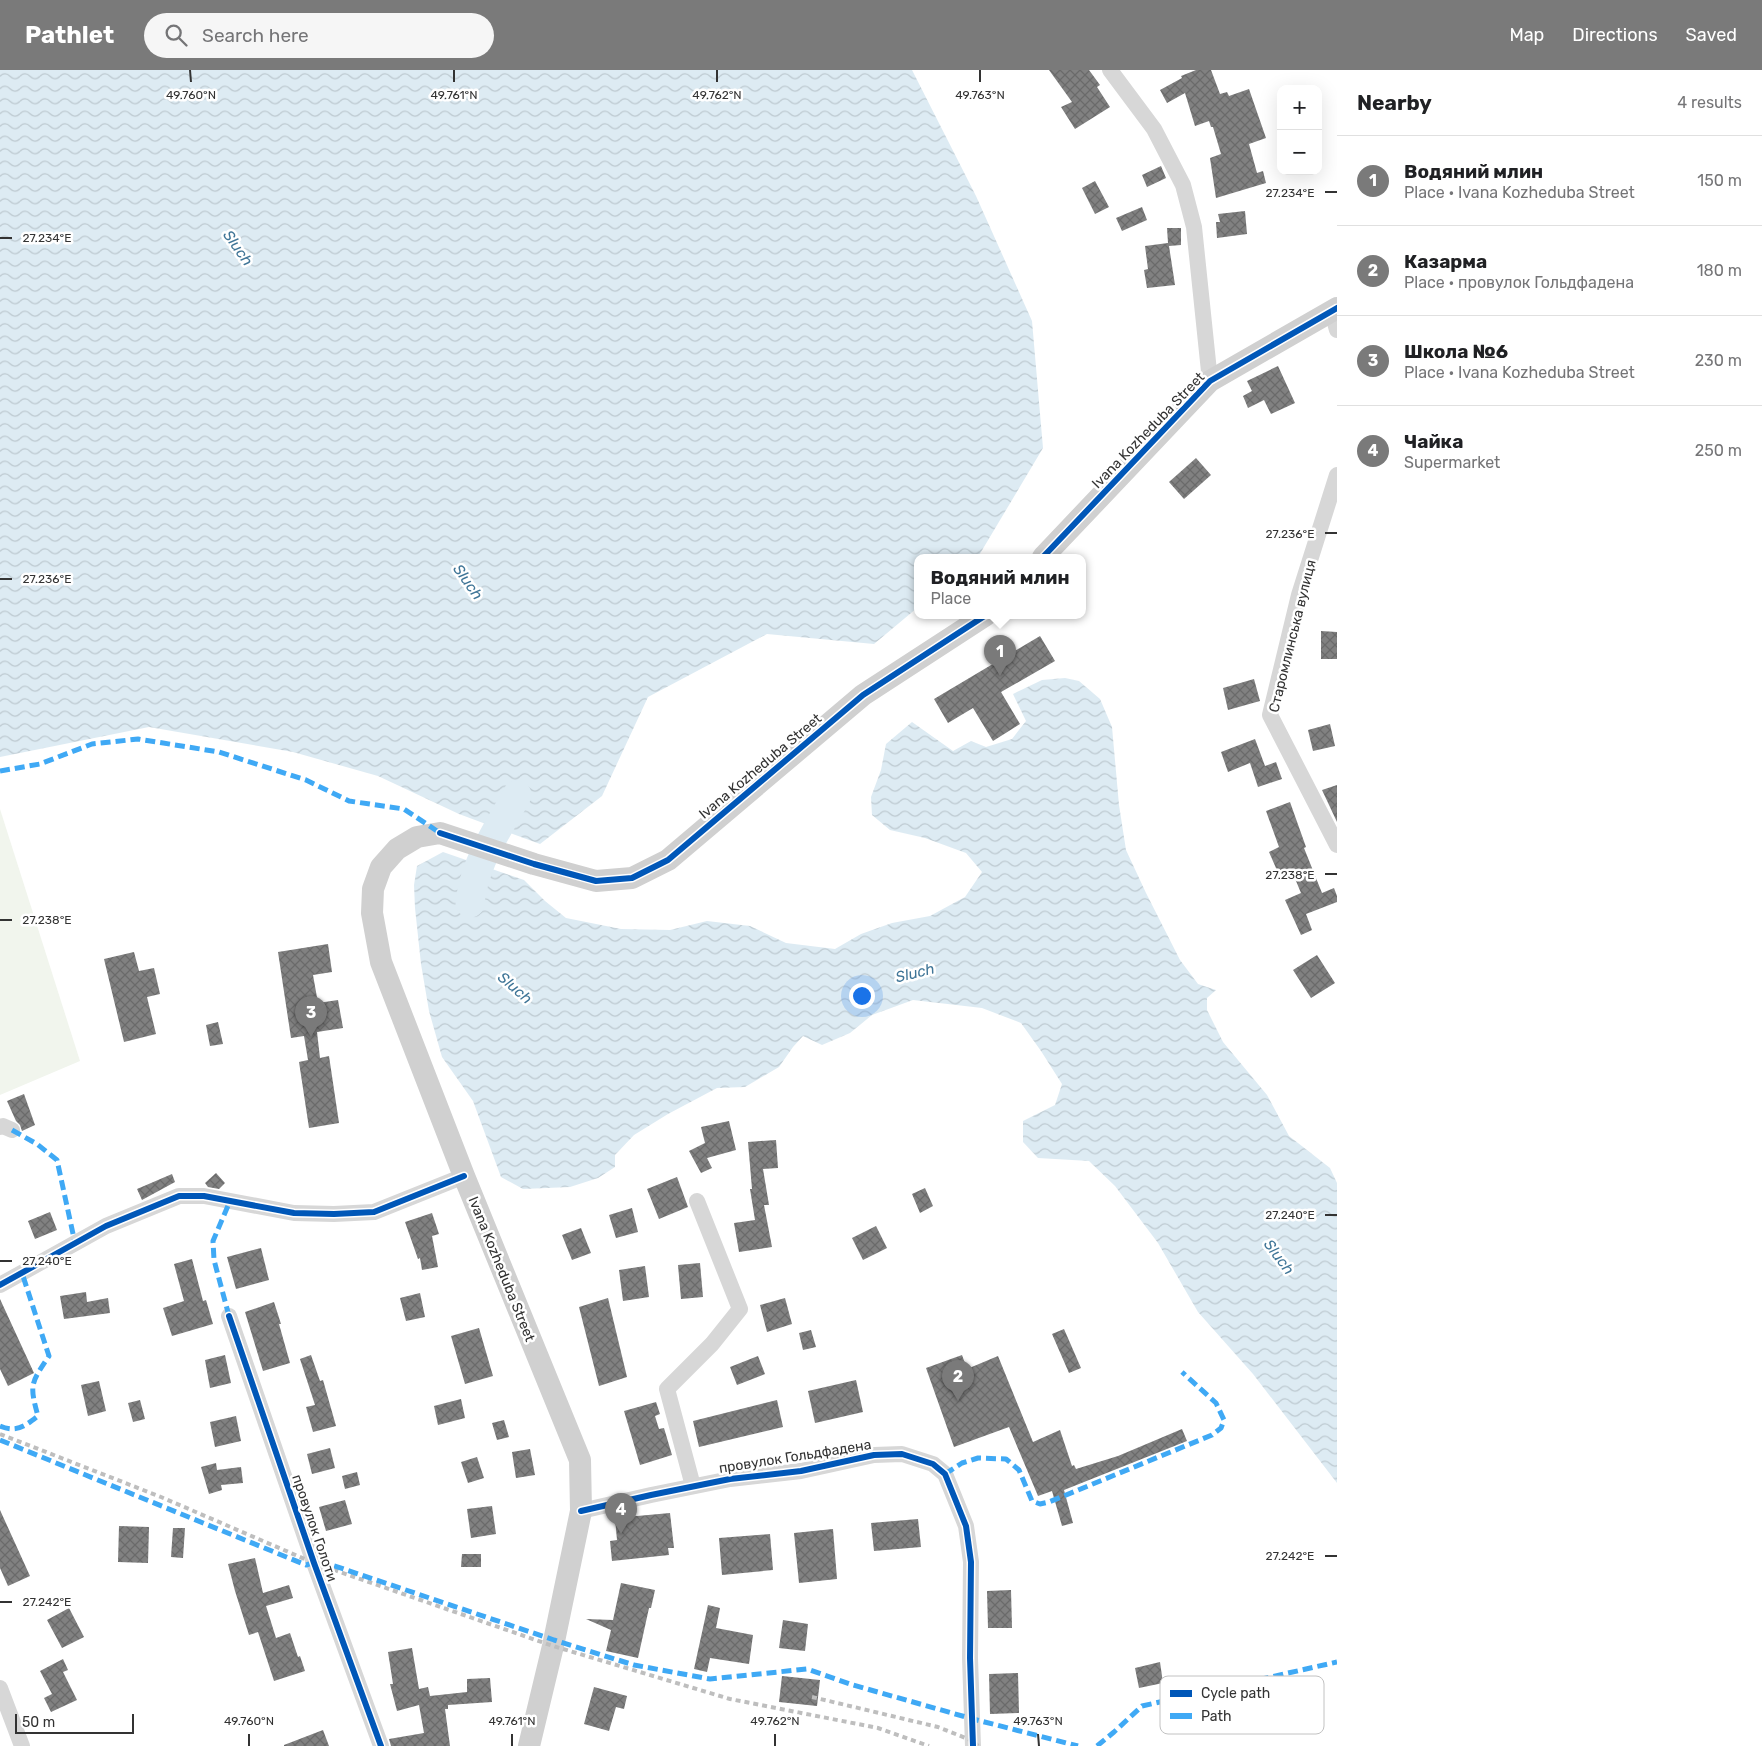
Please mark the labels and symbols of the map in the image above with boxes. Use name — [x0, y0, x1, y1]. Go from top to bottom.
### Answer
text: 49.760°N — [166, 88, 216, 102]
text: 49.761°N — [430, 88, 478, 102]
text: 49.762°N — [692, 88, 742, 102]
text: 49.763°N — [955, 88, 1005, 102]
text: 27.234°E — [1265, 186, 1315, 200]
water label: Sluch — [219, 227, 257, 269]
text: 27.234°E — [22, 231, 72, 245]
street label: Ivana Kozheduba Street — [1088, 368, 1209, 492]
text: 27.236°E — [1266, 527, 1314, 541]
street label: Старомлинська вулиця — [1265, 558, 1320, 714]
water label: Sluch — [449, 561, 487, 603]
text: 27.236°E — [23, 572, 71, 586]
pin: 1 — [984, 635, 1016, 676]
street label: Ivana Kozheduba Street — [696, 710, 825, 823]
text: 27.238°E — [1265, 868, 1315, 882]
text: 27.238°E — [22, 913, 72, 927]
water label: Sluch — [894, 960, 936, 986]
water label: Sluch — [494, 968, 536, 1008]
your location — [849, 983, 875, 1009]
pin: 3 — [295, 996, 327, 1037]
street label: Ivana Kozheduba Street — [465, 1194, 539, 1345]
text: 27.240°E — [1265, 1208, 1315, 1222]
water label: Sluch — [1260, 1236, 1298, 1278]
text: 27.240°E — [22, 1254, 72, 1268]
pin: 2 — [942, 1360, 974, 1401]
street label: провулок Гольдфадена — [718, 1436, 873, 1477]
street label: провулок Голоти — [288, 1472, 341, 1584]
pin: 4 — [605, 1493, 637, 1534]
text: 27.242°E — [1266, 1549, 1314, 1563]
text: 27.242°E — [23, 1595, 71, 1609]
legend — [1160, 1676, 1324, 1734]
text: Cycle path — [1201, 1685, 1270, 1702]
text: Path — [1201, 1708, 1232, 1725]
scale bar — [15, 1711, 134, 1734]
text: 49.760°N — [224, 1714, 274, 1728]
text: 49.761°N — [488, 1714, 536, 1728]
text: 49.762°N — [750, 1714, 800, 1728]
text: 49.763°N — [1013, 1714, 1063, 1728]

